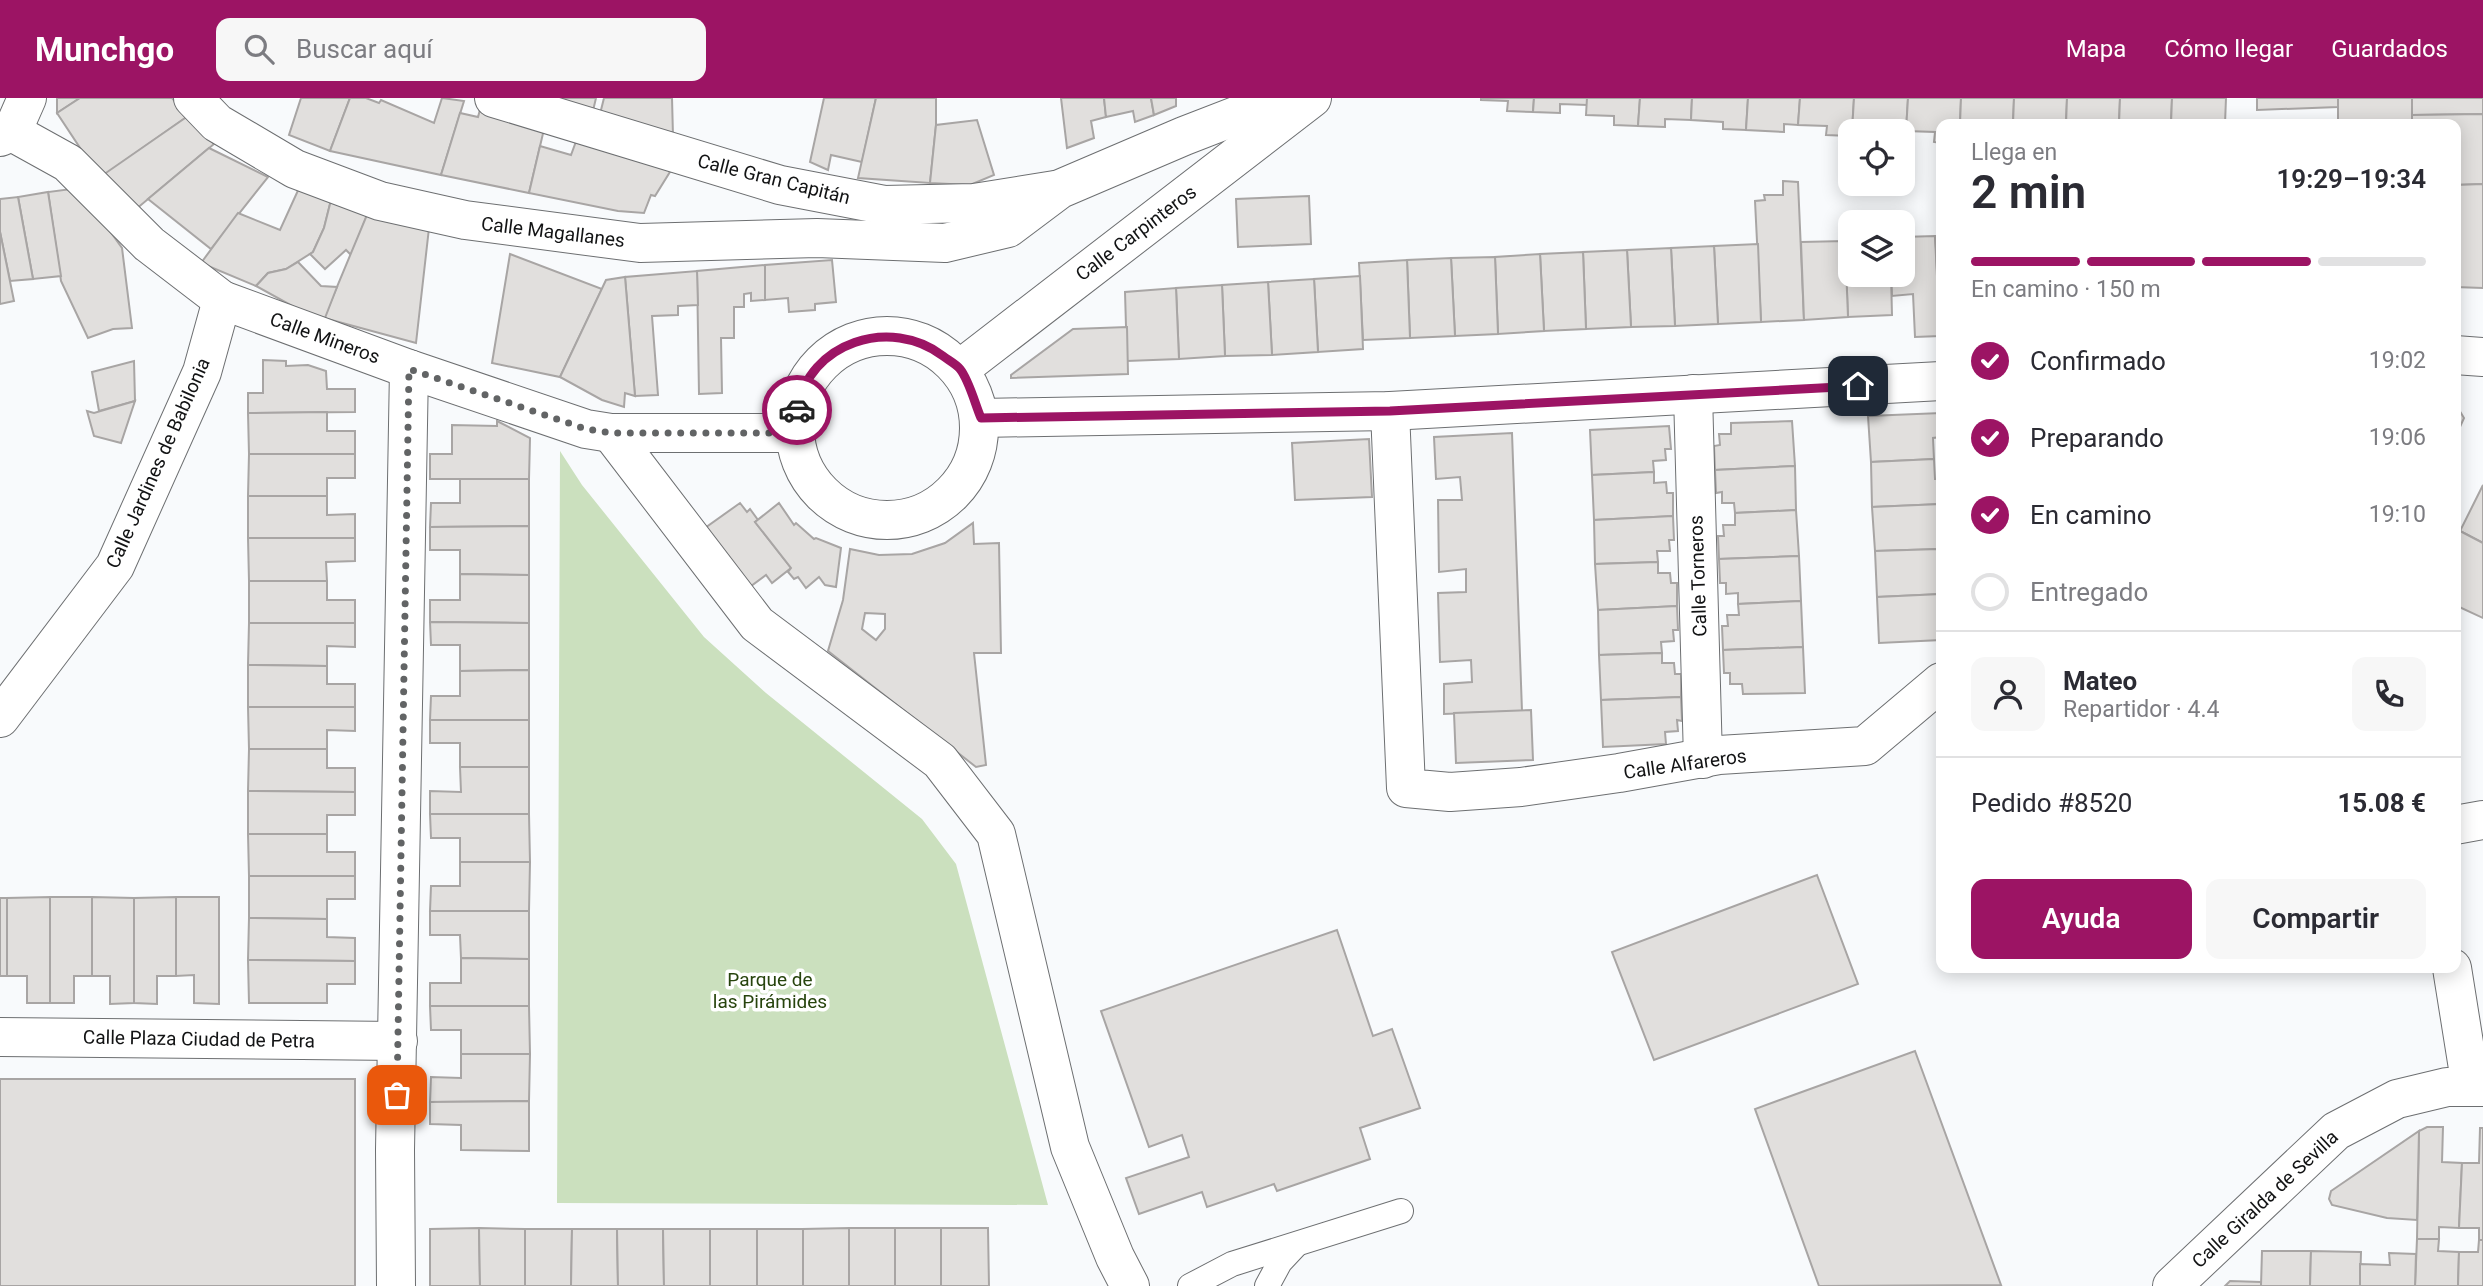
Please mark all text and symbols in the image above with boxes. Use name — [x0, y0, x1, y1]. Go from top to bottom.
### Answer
search box — [216, 18, 706, 81]
text: Munchgo — [35, 30, 174, 69]
icon: search — [240, 30, 278, 68]
text: Buscar aquí — [296, 34, 433, 64]
text: Mapa — [2066, 35, 2126, 63]
text: Cómo llegar — [2164, 35, 2293, 63]
text: Guardados — [2331, 35, 2448, 63]
map controls — [1838, 119, 1915, 287]
button: locate — [1838, 119, 1915, 196]
text: Llega en — [1971, 139, 2057, 166]
street label: Calle Gran Capitán — [695, 149, 853, 209]
text: 19:29–19:34 — [2276, 164, 2426, 194]
text: 2 min — [1971, 165, 2086, 219]
street label: Calle Carpinteros — [1071, 180, 1201, 286]
button: layers — [1838, 210, 1915, 287]
street label: Calle Magallanes — [480, 212, 626, 252]
text: En camino · 150 m — [1971, 276, 2161, 303]
street label: Calle Mineros — [267, 307, 383, 369]
icon: check — [1971, 342, 2009, 380]
text: Confirmado — [2030, 346, 2166, 376]
text: 19:02 — [2369, 347, 2426, 374]
street label: Calle Jardines de Babilonia — [101, 354, 215, 572]
pin — [1828, 356, 1888, 416]
icon: home — [1839, 367, 1877, 405]
courier — [762, 375, 832, 445]
icon: car — [778, 391, 816, 429]
icon: check — [1971, 419, 2009, 457]
text: Preparando — [2030, 423, 2164, 453]
text: 19:06 — [2369, 424, 2426, 451]
icon: check — [1971, 496, 2009, 534]
text: En camino — [2030, 500, 2152, 530]
text: 19:10 — [2369, 501, 2426, 528]
street label: Calle Torneros — [1684, 515, 1712, 637]
text: Entregado — [2030, 577, 2148, 607]
button: person — [1971, 657, 2045, 731]
button: phone — [2352, 657, 2426, 731]
text: Mateo — [2063, 666, 2137, 696]
text: Repartidor · 4.4 — [2063, 696, 2220, 723]
street label: Calle Alfareros — [1622, 744, 1748, 784]
text: Pedido #8520 — [1971, 788, 2132, 818]
text: 15.08 € — [2337, 788, 2426, 818]
button: Ayuda — [1971, 879, 2192, 959]
button: Compartir — [2206, 879, 2426, 959]
park label: Parque de las Pirámides — [713, 968, 827, 1013]
street label: Calle Plaza Ciudad de Petra — [83, 1025, 315, 1053]
pin — [367, 1065, 427, 1125]
icon: bag — [378, 1076, 416, 1114]
street label: Calle Giralda de Sevilla — [2187, 1125, 2343, 1273]

